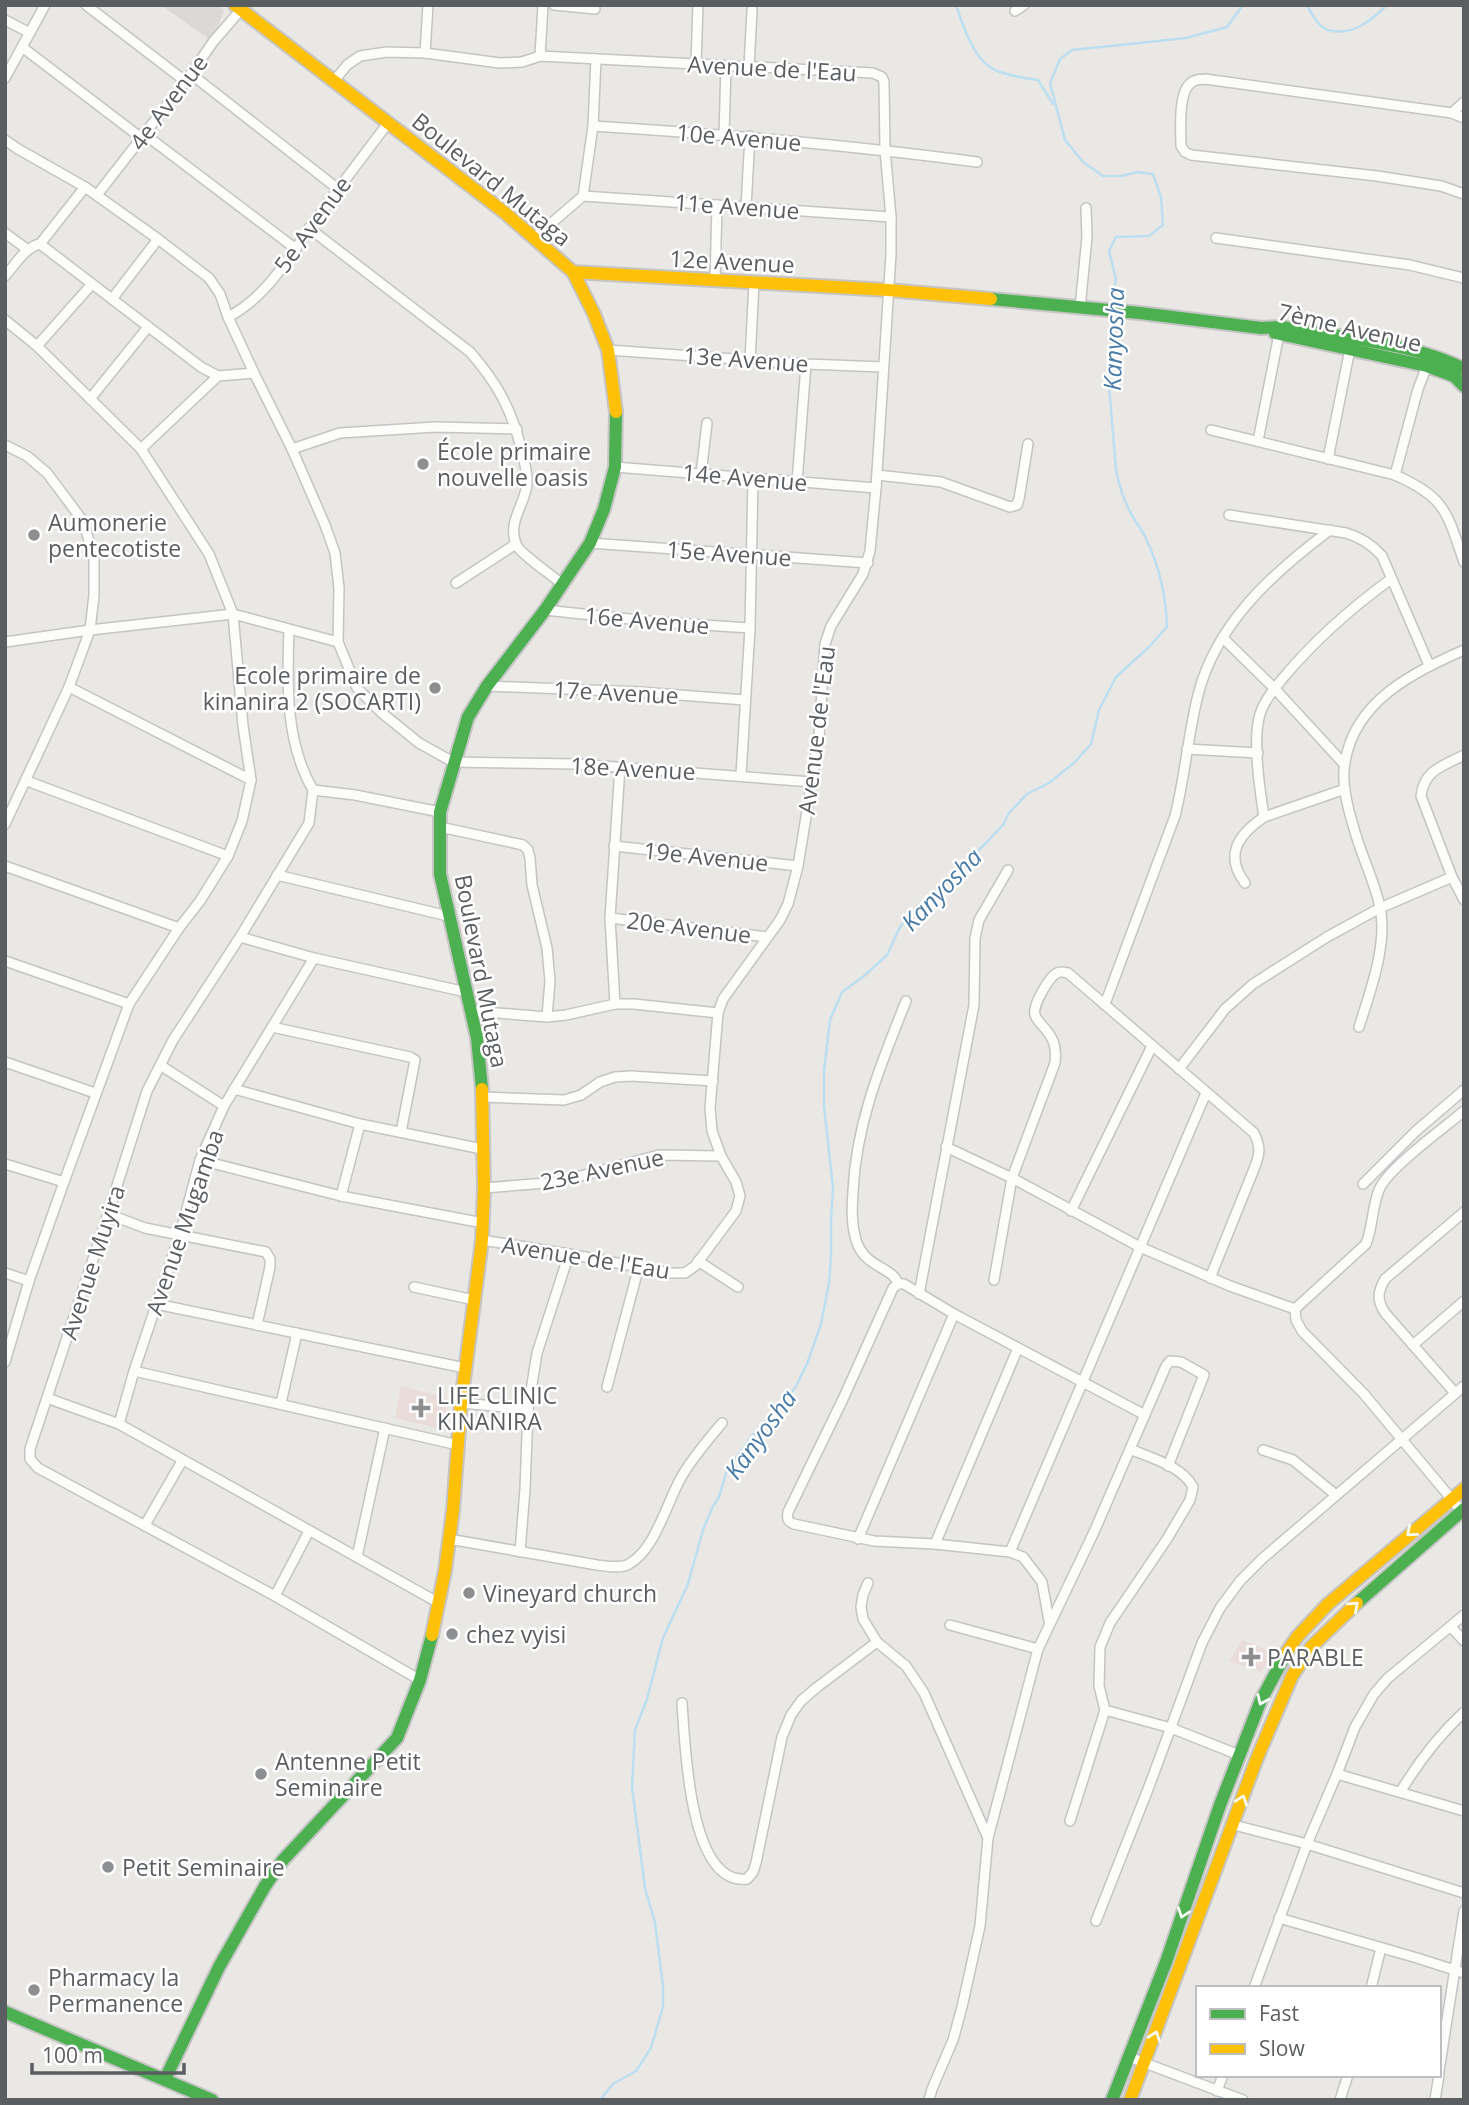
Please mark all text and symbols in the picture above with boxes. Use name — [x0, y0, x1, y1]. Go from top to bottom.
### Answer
street label: 4e Avenue — [121, 48, 215, 156]
street label: Avenue de l'Eau — [687, 48, 857, 88]
street label: Boulevard Mutaga — [406, 105, 578, 253]
street label: 10e Avenue — [675, 116, 803, 158]
street label: 5e Avenue — [266, 169, 358, 279]
street label: 11e Avenue — [673, 186, 801, 226]
street label: 12e Avenue — [669, 242, 795, 280]
water label: Kanyosha — [1095, 286, 1131, 391]
street label: 7ème Avenue — [1275, 295, 1425, 359]
street label: 13e Avenue — [682, 339, 810, 379]
place label: École primaire nouvelle oasis — [437, 435, 591, 493]
marker: École primaire nouvelle oasis — [415, 456, 431, 472]
street label: 14e Avenue — [681, 456, 809, 498]
place label: Aumonerie pentecotiste — [48, 506, 181, 564]
marker: Aumonerie pentecotiste — [26, 527, 42, 543]
street label: 15e Avenue — [665, 533, 793, 573]
street label: 16e Avenue — [583, 599, 711, 641]
street label: Avenue de l'Eau — [790, 644, 842, 816]
place label: Ecole primaire de kinanira 2 (SOCARTI) — [203, 659, 421, 717]
street label: 17e Avenue — [553, 673, 679, 711]
marker: Ecole primaire de kinanira 2 (SOCARTI) — [427, 680, 443, 696]
street label: 18e Avenue — [570, 749, 696, 787]
street label: 19e Avenue — [642, 834, 770, 878]
water label: Kanyosha — [893, 840, 989, 938]
street label: Boulevard Mutaga — [448, 872, 516, 1070]
street label: 20e Avenue — [625, 903, 753, 951]
street label: Avenue Mugamba — [137, 1125, 231, 1319]
street label: 23e Avenue — [537, 1140, 667, 1198]
street label: Avenue Muyira — [52, 1181, 132, 1343]
street label: Avenue de l'Eau — [500, 1228, 672, 1286]
place label: LIFE CLINIC KINANIRA — [437, 1379, 557, 1437]
water label: Kanyosha — [716, 1382, 804, 1485]
marker: LIFE CLINIC KINANIRA — [411, 1398, 431, 1418]
one-way arrow — [1406, 1524, 1419, 1536]
place label: Vineyard church — [483, 1577, 657, 1609]
marker: Vineyard church — [461, 1585, 477, 1601]
one-way arrow — [1346, 1602, 1359, 1614]
place label: chez vyisi — [466, 1618, 566, 1650]
marker: chez vyisi — [444, 1626, 460, 1642]
place label: PARABLE — [1267, 1641, 1364, 1673]
marker: PARABLE — [1241, 1647, 1261, 1667]
one-way arrow — [1256, 1693, 1270, 1705]
place label: Antenne Petit Seminaire — [275, 1745, 421, 1803]
marker: Antenne Petit Seminaire — [253, 1766, 269, 1782]
one-way arrow — [1234, 1794, 1248, 1806]
place label: Petit Seminaire — [122, 1851, 285, 1883]
marker: Petit Seminaire — [100, 1859, 116, 1875]
one-way arrow — [1177, 1907, 1191, 1919]
place label: Pharmacy la Permanence — [48, 1961, 183, 2019]
marker: Pharmacy la Permanence — [26, 1982, 42, 1998]
legend — [1196, 1986, 1441, 2077]
text: Fast — [1259, 1999, 1299, 2027]
one-way arrow — [1146, 2031, 1160, 2043]
scale bar — [32, 2032, 184, 2076]
text: Slow — [1259, 2034, 1305, 2062]
text: 100 m — [42, 2041, 103, 2069]

